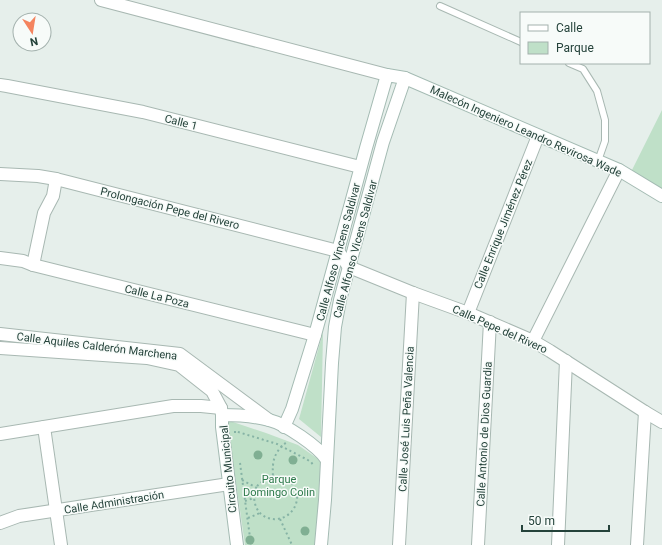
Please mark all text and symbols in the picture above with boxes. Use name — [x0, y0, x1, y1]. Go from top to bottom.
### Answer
north arrow — [12, 12, 52, 52]
legend — [520, 12, 650, 64]
text: Calle — [556, 21, 583, 35]
text: N — [29, 34, 39, 49]
text: Parque — [556, 41, 594, 55]
street label: Malecón Ingeniero Leandro Revirosa Wade — [428, 83, 624, 180]
street label: Calle 1 — [163, 112, 199, 133]
street label: Calle Enrique Jiménez Pérez — [471, 157, 536, 291]
street label: Calle Alfonso Vicens Saldivar — [331, 178, 380, 320]
street label: Calle Alfoso Vincens Saldivar — [314, 181, 363, 323]
street label: Prolongación Pepe del Rivero — [99, 185, 241, 232]
street label: Calle La Poza — [123, 282, 191, 311]
street label: Calle Pepe del Rivero — [450, 303, 549, 356]
street label: Calle Aquiles Calderón Marchena — [16, 330, 178, 363]
street label: Calle José Luis Peña Valencia — [396, 346, 417, 492]
street label: Calle Antonio de Dios Guardia — [474, 361, 495, 507]
street label: Circuito Municipal — [217, 424, 240, 513]
park label: Parque Domingo Colin — [243, 473, 315, 499]
street label: Calle Administración — [63, 488, 165, 517]
scale bar — [522, 507, 609, 533]
text: 50 m — [528, 514, 555, 528]

